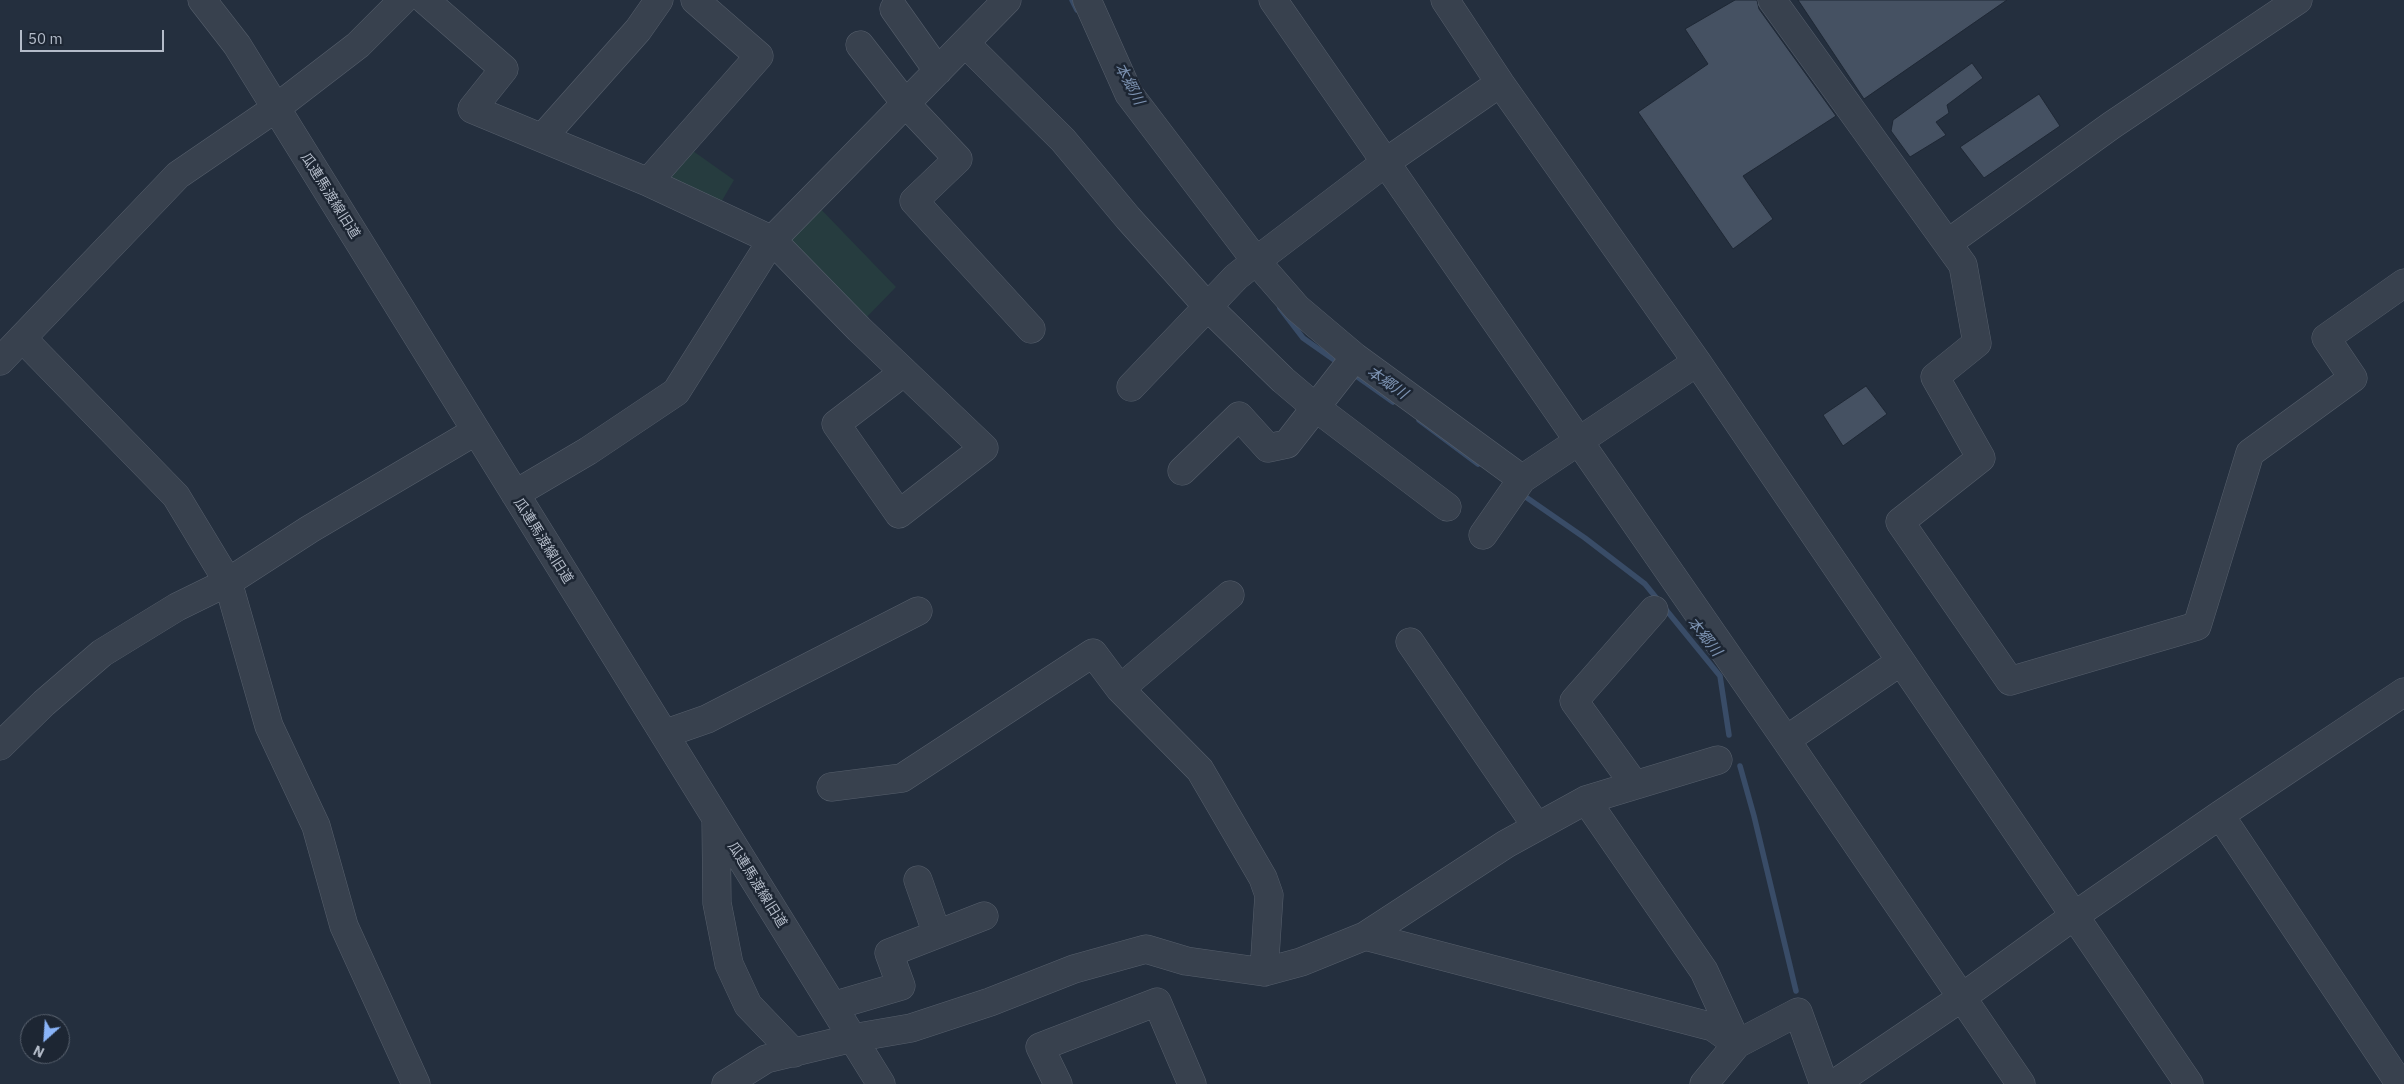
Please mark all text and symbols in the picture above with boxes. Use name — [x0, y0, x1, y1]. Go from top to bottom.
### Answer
scale bar — [22, 20, 166, 52]
text: 50 m — [28, 29, 63, 48]
water label: 本郷川 — [1110, 60, 1148, 108]
street label: 瓜連馬渡線旧道 — [297, 150, 363, 242]
water label: 本郷川 — [1363, 363, 1411, 403]
street label: 瓜連馬渡線旧道 — [510, 495, 576, 587]
water label: 本郷川 — [1683, 614, 1725, 660]
street label: 瓜連馬渡線旧道 — [724, 839, 790, 931]
north arrow — [20, 1014, 70, 1064]
text: N — [30, 1041, 47, 1062]

